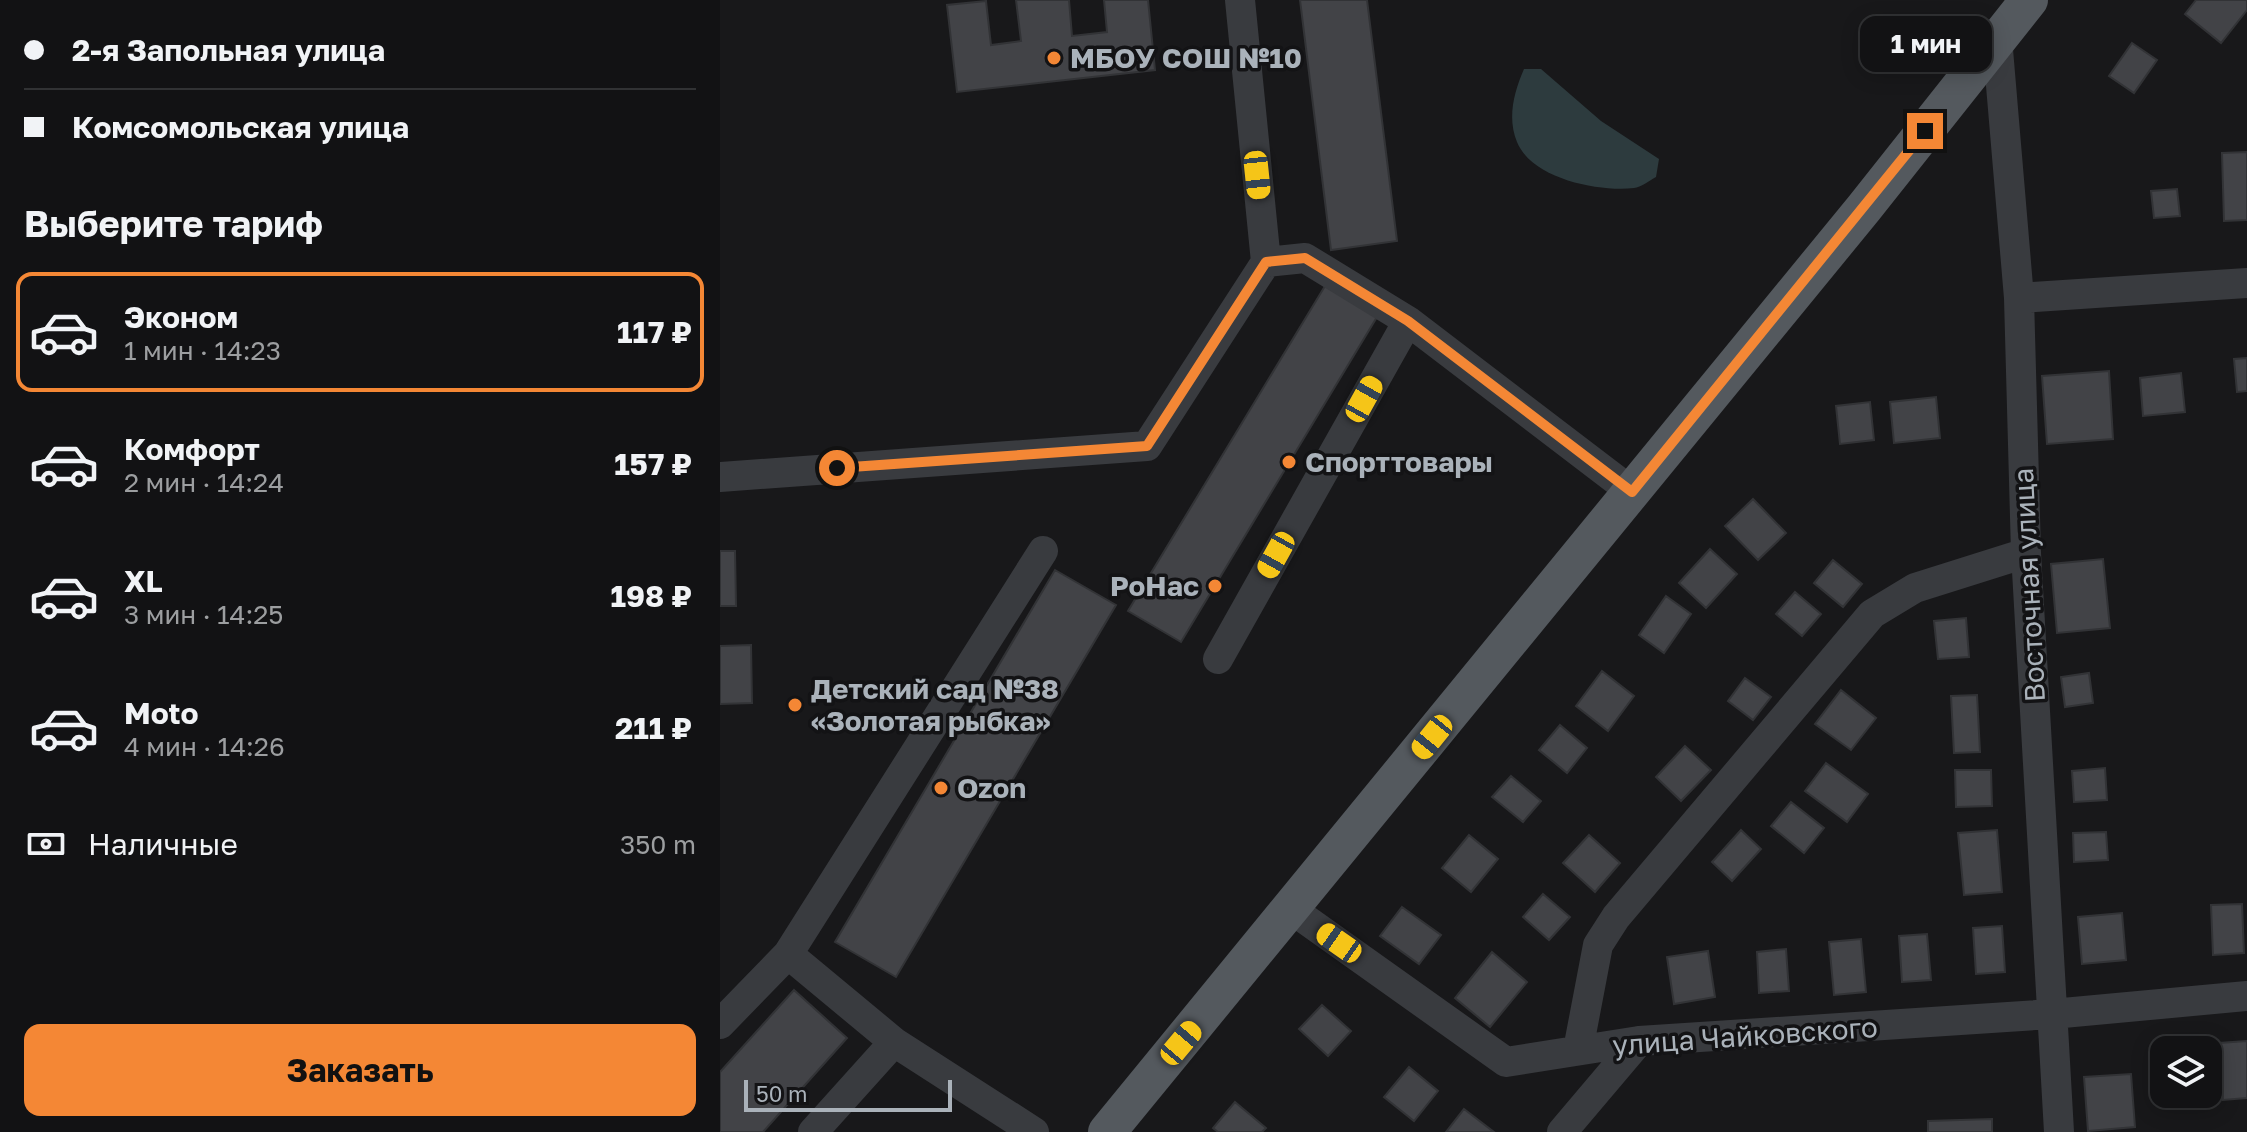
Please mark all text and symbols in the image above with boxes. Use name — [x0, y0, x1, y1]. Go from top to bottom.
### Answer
callout: 1 мин — [1859, 15, 1991, 71]
text: 1 мин — [1891, 28, 1961, 59]
text: 2-я Запольная улица — [72, 32, 385, 68]
place label: МБОУ СОШ №10 — [1070, 41, 1302, 74]
marker: МБОУ СОШ №10 — [1045, 49, 1063, 67]
text: Комсомольская улица — [72, 109, 409, 145]
route end — [1907, 113, 1943, 149]
car — [1243, 150, 1271, 200]
text: Выберите тариф — [24, 202, 323, 245]
icon: car — [28, 296, 100, 368]
text: Эконом — [124, 299, 238, 335]
text: 117 ₽ — [617, 314, 692, 350]
text: 1 мин · 14:23 — [124, 335, 281, 366]
car — [1342, 372, 1386, 426]
icon: car — [28, 428, 100, 500]
text: Комфорт — [124, 431, 260, 467]
place label: Спорттовары — [1305, 445, 1493, 478]
text: 157 ₽ — [614, 446, 692, 482]
route start — [819, 450, 855, 486]
marker: Спорттовары — [1280, 453, 1298, 471]
text: 2 мин · 14:24 — [124, 467, 284, 498]
street label: Восточная улица — [2006, 467, 2051, 703]
car — [1254, 528, 1298, 582]
icon: car — [28, 560, 100, 632]
text: XL — [124, 563, 163, 599]
place label: РоНас — [1110, 569, 1199, 602]
marker: РоНас — [1206, 577, 1224, 595]
text: 198 ₽ — [611, 578, 692, 614]
text: 3 мин · 14:25 — [124, 599, 283, 630]
place label: Детский сад №38 «Золотая рыбка» — [811, 672, 1059, 737]
icon: car — [28, 692, 100, 764]
text: Moto — [124, 695, 199, 731]
marker: Детский сад №38 «Золотая рыбка» — [786, 696, 804, 714]
text: 211 ₽ — [615, 710, 692, 746]
car — [1408, 711, 1456, 763]
text: 4 мин · 14:26 — [124, 731, 285, 762]
place label: Ozon — [957, 771, 1026, 804]
marker: Ozon — [932, 779, 950, 797]
icon: cash — [24, 822, 68, 866]
text: Наличные — [88, 826, 238, 862]
text: 350 m — [620, 829, 696, 860]
car — [1312, 919, 1366, 967]
street label: улица Чайковского — [1611, 1010, 1879, 1061]
car — [1156, 1017, 1206, 1069]
button: Заказать — [24, 1024, 696, 1116]
map controls — [2150, 1036, 2222, 1108]
button: layers — [2150, 1036, 2222, 1108]
scale bar — [744, 1076, 952, 1112]
text: 50 m — [756, 1080, 807, 1107]

